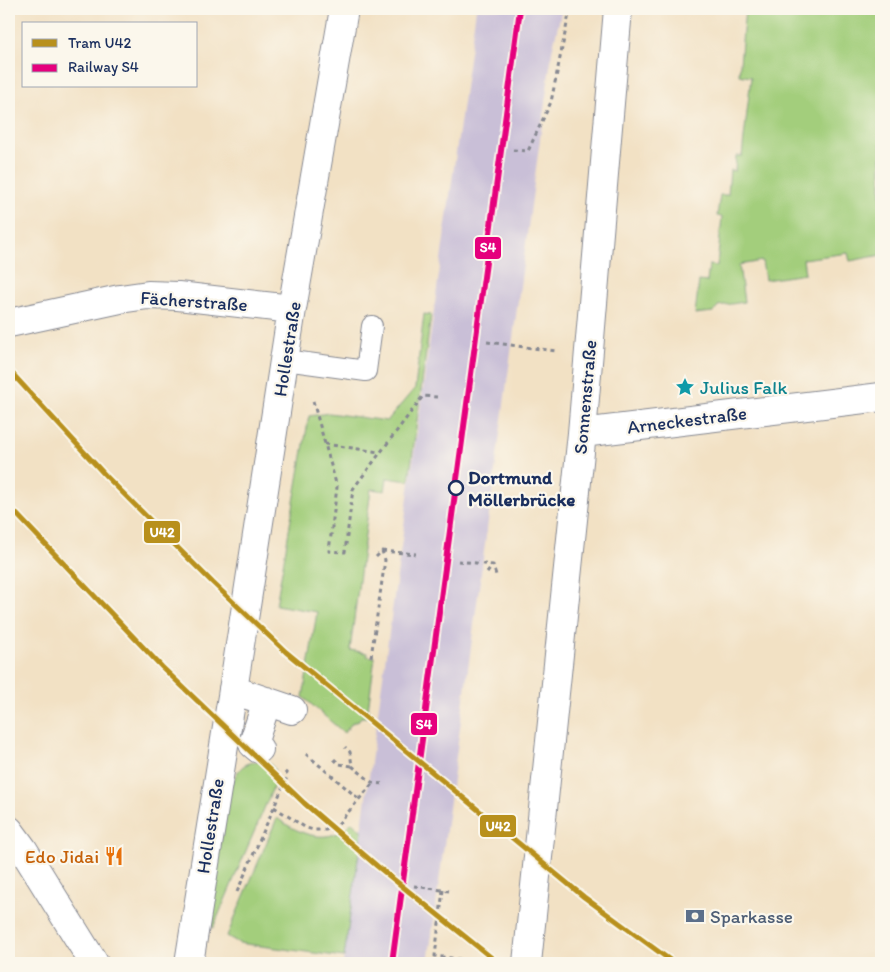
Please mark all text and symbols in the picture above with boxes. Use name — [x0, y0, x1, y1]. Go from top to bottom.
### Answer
legend — [22, 22, 198, 88]
text: Tram U42 — [68, 34, 132, 52]
text: Railway S4 — [68, 58, 139, 76]
line badge: S4 — [474, 236, 502, 260]
text: S4 — [480, 239, 497, 256]
street label: Fächerstraße — [140, 286, 248, 316]
street label: Hollestraße — [268, 300, 306, 398]
street label: Sonnenstraße — [569, 339, 601, 455]
place icon: Julius Falk — [674, 376, 696, 398]
place label: Julius Falk — [700, 376, 788, 399]
street label: Arneckestraße — [626, 401, 748, 439]
place label: Dortmund Möllerbrücke — [468, 466, 575, 511]
marker: Dortmund Möllerbrücke — [448, 480, 464, 496]
line badge: U42 — [143, 520, 181, 544]
text: U42 — [149, 524, 175, 541]
line badge: S4 — [410, 712, 438, 736]
text: S4 — [416, 716, 433, 733]
street label: Hollestraße — [191, 777, 229, 875]
line badge: U42 — [479, 814, 517, 838]
text: U42 — [485, 818, 511, 835]
place label: Edo Jidai — [25, 845, 99, 868]
restaurant icon: Edo Jidai — [103, 845, 125, 867]
bank icon: Sparkasse — [684, 905, 706, 927]
place label: Sparkasse — [710, 905, 793, 928]

